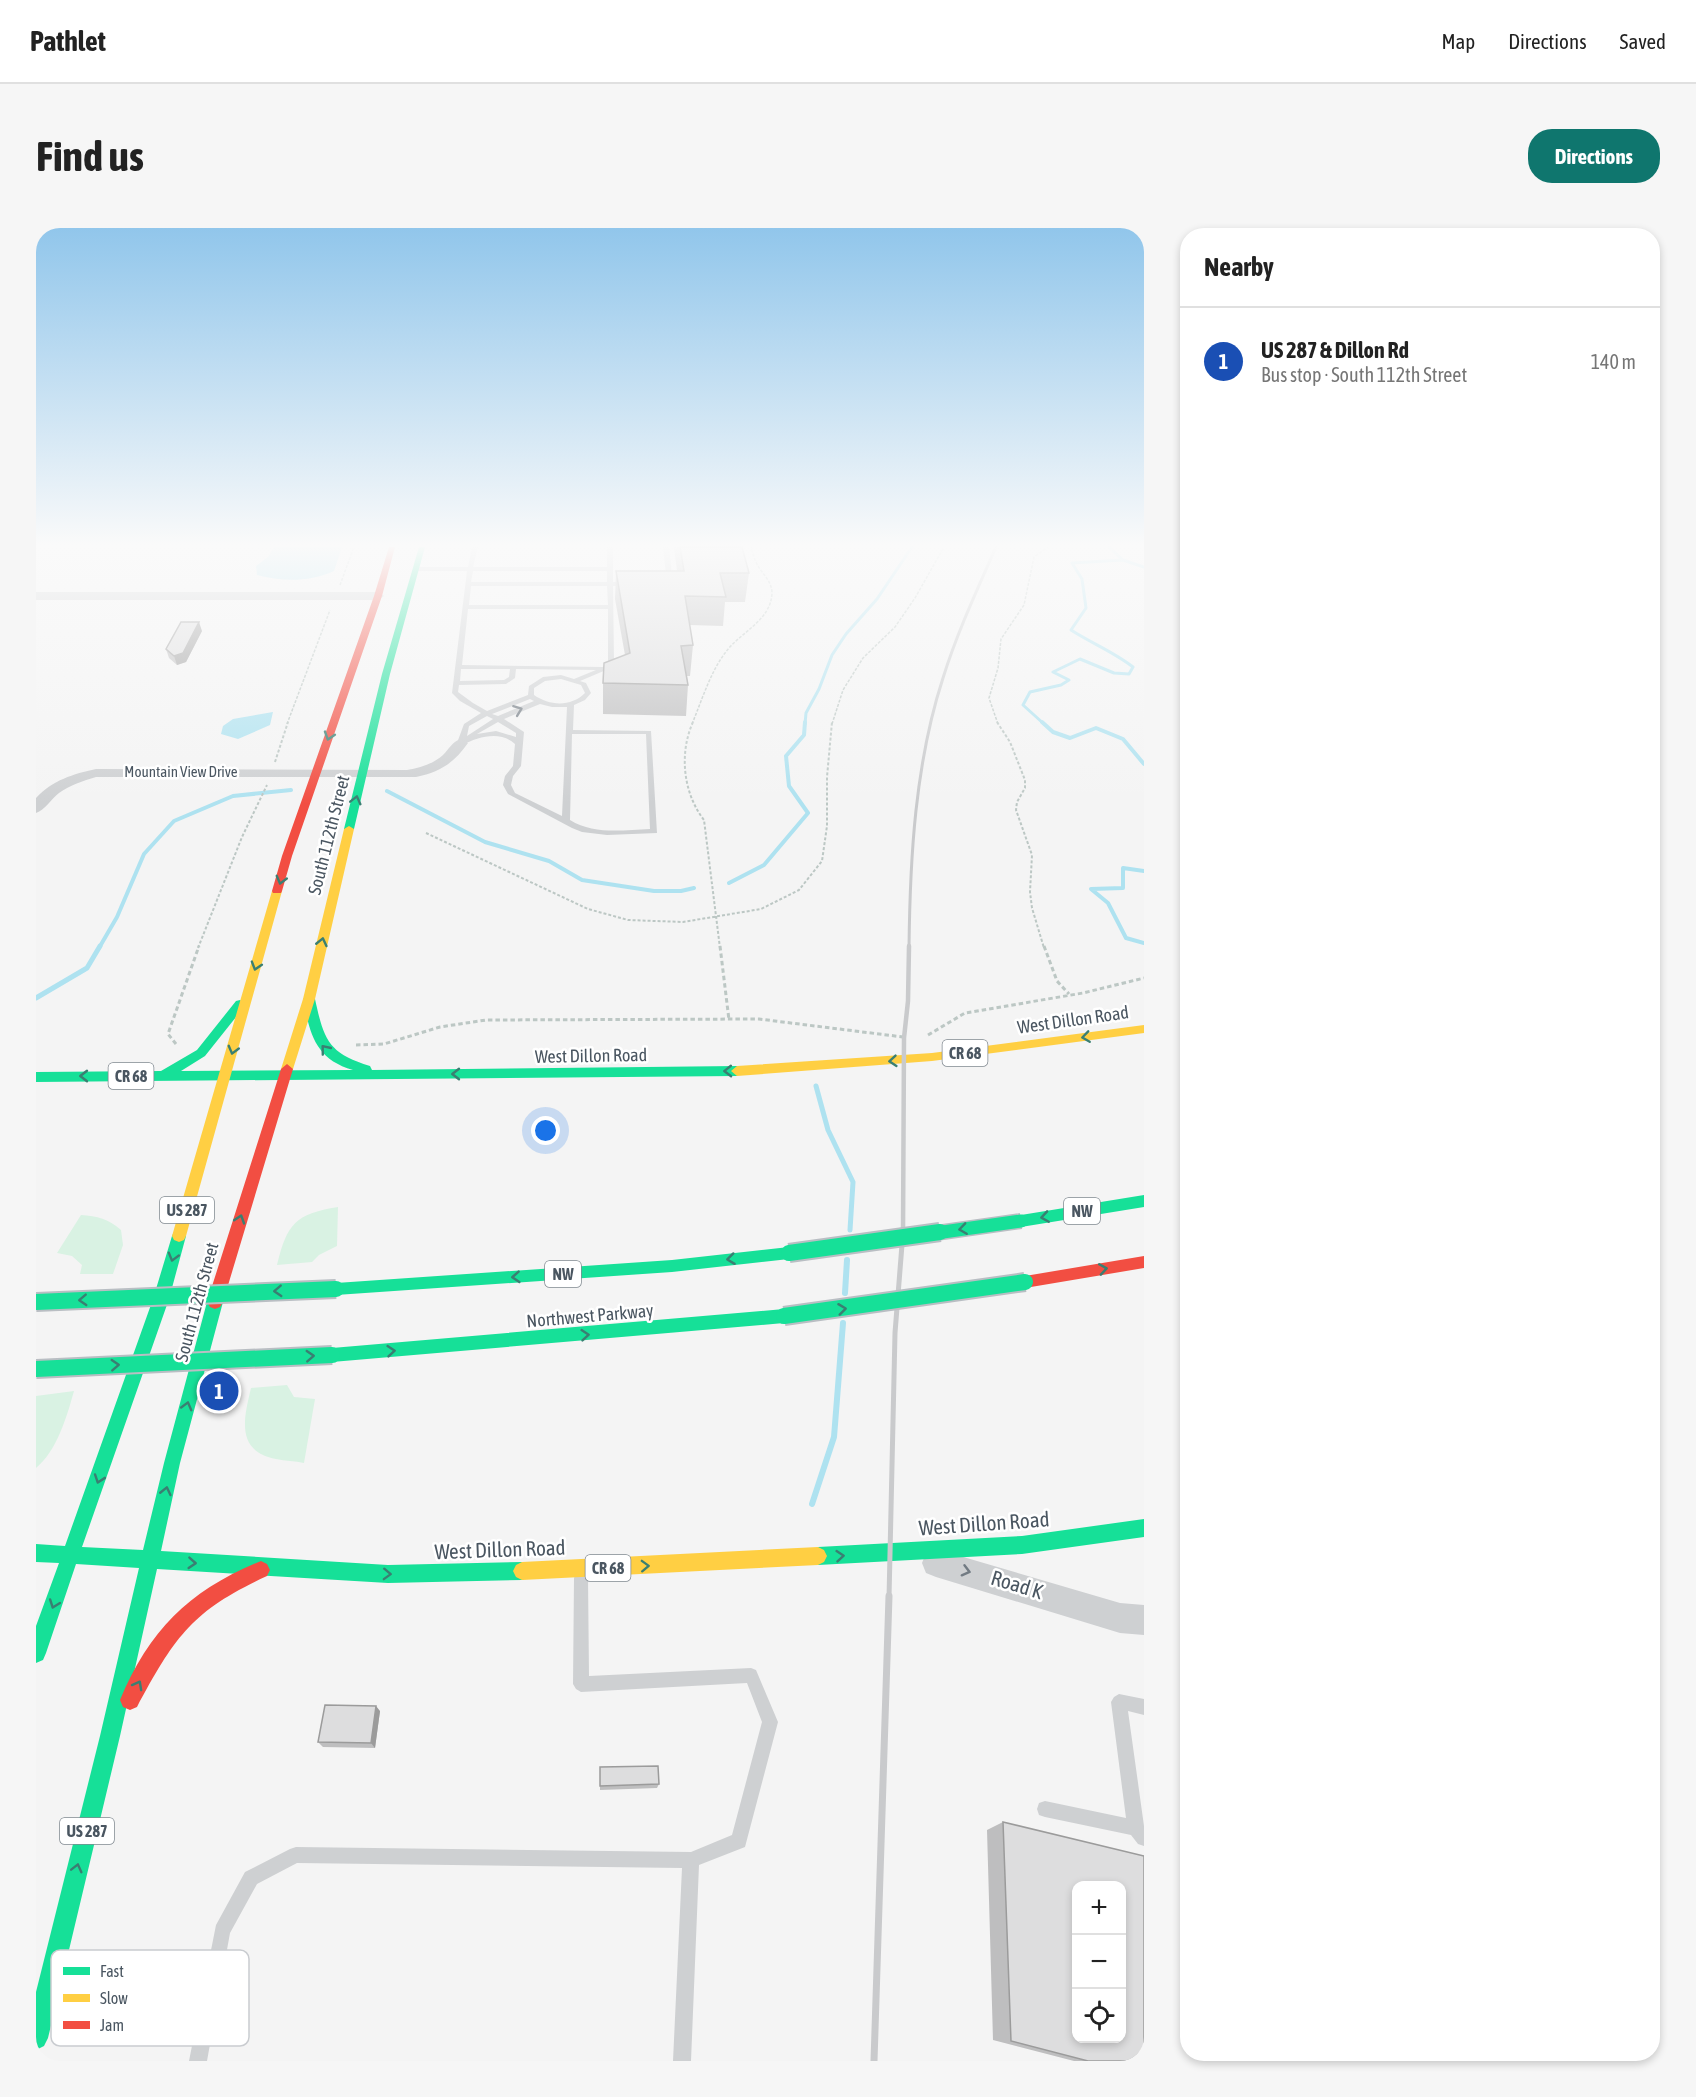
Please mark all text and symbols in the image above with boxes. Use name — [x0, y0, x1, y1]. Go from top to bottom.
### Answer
text: Pathlet — [30, 25, 106, 57]
text: Map — [1441, 29, 1475, 53]
text: Directions — [1508, 29, 1587, 53]
text: Saved — [1620, 29, 1666, 53]
button: Directions — [1528, 129, 1660, 183]
text: Find us — [36, 132, 144, 180]
text: Nearby — [1204, 252, 1274, 282]
text: US 287 & Dillon Rd — [1261, 337, 1409, 363]
text: 1 — [1219, 350, 1228, 373]
text: 140 m — [1591, 350, 1636, 373]
text: Bus stop · South 112th Street — [1261, 363, 1467, 386]
one-way arrow — [511, 705, 522, 717]
one-way arrow — [324, 730, 337, 741]
street label: Mountain View Drive — [124, 763, 238, 780]
street label: South 112th Street — [304, 773, 354, 897]
one-way arrow — [349, 795, 362, 805]
one-way arrow — [275, 874, 288, 884]
one-way arrow — [315, 937, 328, 947]
one-way arrow — [251, 960, 264, 971]
street label: West Dillon Road — [1016, 1001, 1130, 1038]
one-way arrow — [1081, 1030, 1091, 1042]
road number: CR 68 — [942, 1040, 988, 1066]
street label: West Dillon Road — [535, 1044, 647, 1067]
one-way arrow — [227, 1045, 240, 1055]
one-way arrow — [321, 1045, 332, 1056]
one-way arrow — [888, 1054, 897, 1067]
road number: CR 68 — [108, 1063, 154, 1089]
one-way arrow — [723, 1065, 732, 1077]
one-way arrow — [451, 1068, 460, 1081]
one-way arrow — [79, 1070, 88, 1082]
your location — [531, 1116, 560, 1145]
road number: US 287 — [160, 1197, 214, 1223]
road number: NW — [1064, 1198, 1100, 1224]
one-way arrow — [1040, 1211, 1049, 1223]
one-way arrow — [233, 1214, 245, 1225]
one-way arrow — [958, 1223, 967, 1235]
street label: South 112th Street — [171, 1240, 222, 1364]
one-way arrow — [168, 1252, 180, 1262]
one-way arrow — [727, 1253, 736, 1265]
road number: NW — [545, 1261, 581, 1287]
one-way arrow — [1098, 1263, 1108, 1276]
one-way arrow — [512, 1270, 521, 1283]
one-way arrow — [273, 1285, 282, 1298]
one-way arrow — [78, 1294, 87, 1307]
street label: Northwest Parkway — [526, 1299, 654, 1332]
one-way arrow — [837, 1303, 846, 1315]
one-way arrow — [580, 1329, 589, 1342]
one-way arrow — [386, 1344, 395, 1357]
one-way arrow — [306, 1350, 315, 1363]
one-way arrow — [111, 1359, 120, 1372]
pin: 1 — [200, 1368, 238, 1414]
one-way arrow — [180, 1402, 193, 1412]
one-way arrow — [93, 1473, 106, 1484]
one-way arrow — [159, 1486, 172, 1496]
street label: West Dillon Road — [918, 1506, 1050, 1540]
street label: West Dillon Road — [434, 1535, 566, 1563]
one-way arrow — [835, 1550, 844, 1563]
road number: CR 68 — [586, 1555, 630, 1581]
one-way arrow — [188, 1556, 197, 1569]
one-way arrow — [640, 1560, 649, 1572]
one-way arrow — [961, 1563, 971, 1576]
street label: Road K — [988, 1565, 1047, 1604]
one-way arrow — [383, 1567, 392, 1580]
one-way arrow — [48, 1598, 61, 1609]
one-way arrow — [131, 1680, 142, 1691]
road number: US 287 — [60, 1818, 114, 1844]
one-way arrow — [70, 1864, 83, 1874]
map controls — [1072, 1881, 1126, 2043]
button: + — [1072, 1881, 1126, 1935]
button: − — [1072, 1935, 1126, 1989]
legend — [51, 1950, 249, 2046]
text: Fast — [100, 1962, 124, 1980]
text: Slow — [100, 1989, 128, 2007]
button: locate — [1072, 1989, 1126, 2043]
text: Jam — [100, 2016, 124, 2034]

